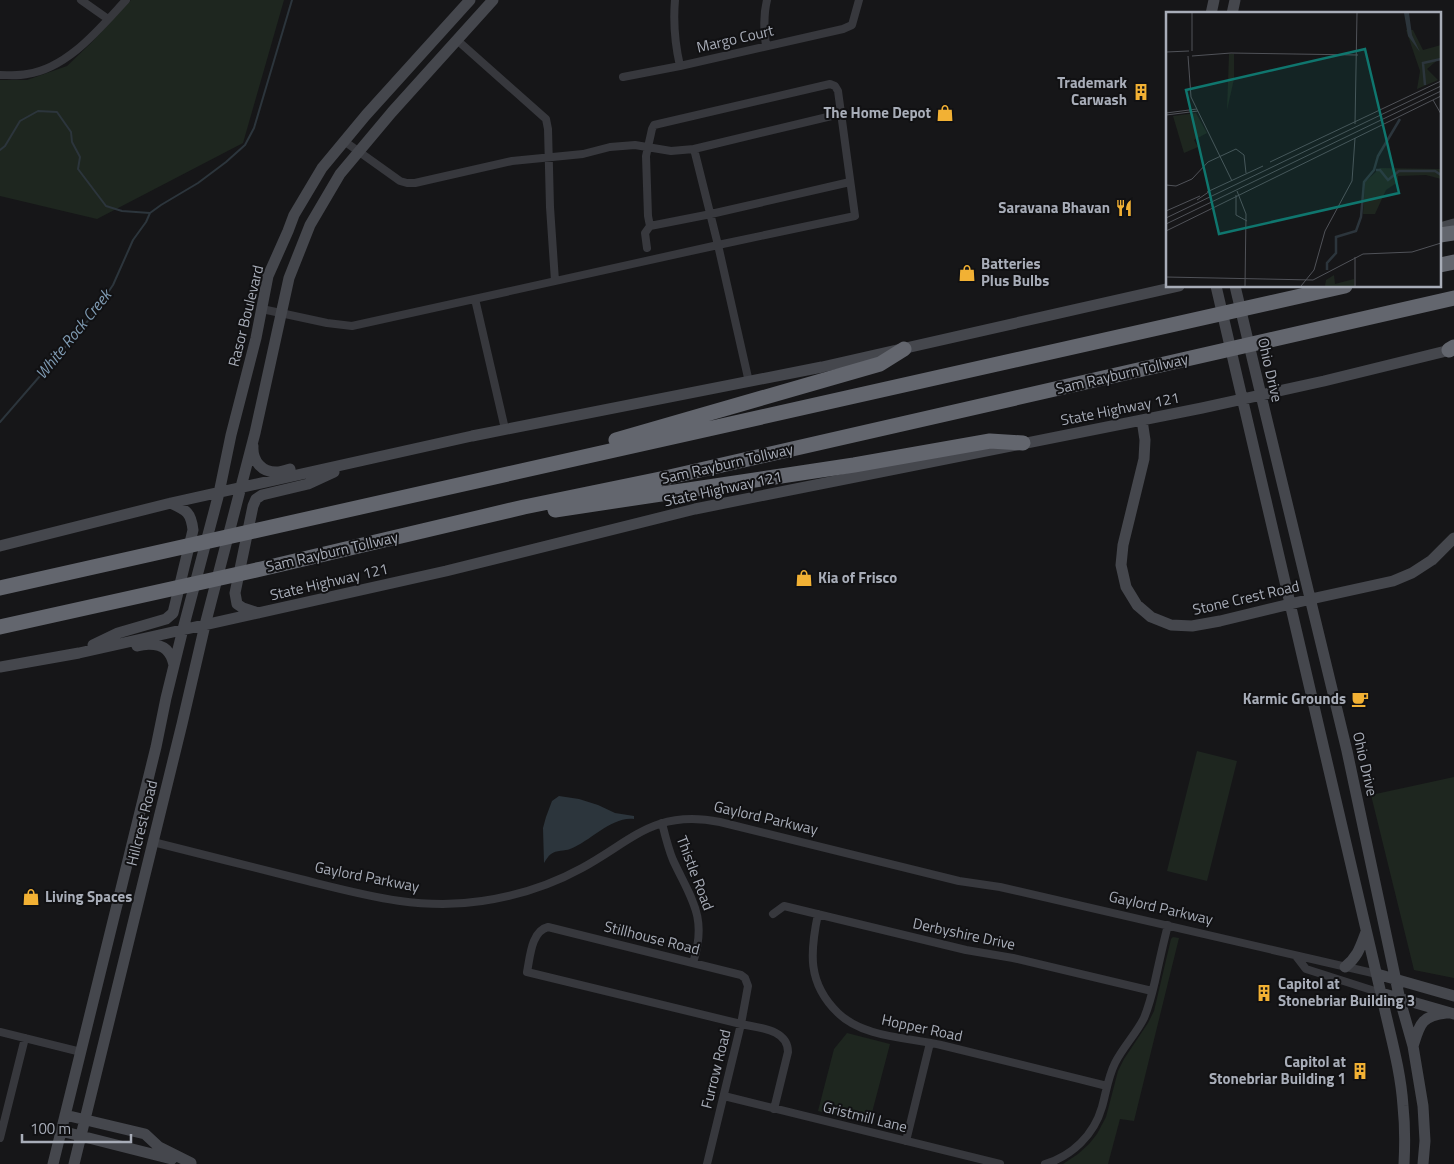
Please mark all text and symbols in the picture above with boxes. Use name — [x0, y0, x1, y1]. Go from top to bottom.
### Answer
inset map — [1166, 12, 1442, 288]
street label: Margo Court — [694, 18, 776, 59]
place label: Trademark Carwash — [1057, 71, 1127, 111]
building icon: Trademark Carwash — [1131, 82, 1151, 102]
place label: The Home Depot — [823, 101, 932, 124]
shop icon: The Home Depot — [935, 103, 955, 123]
place label: Saravana Bhavan — [998, 196, 1110, 219]
restaurant icon: Saravana Bhavan — [1114, 198, 1134, 218]
place label: Batteries Plus Bulbs — [981, 252, 1049, 292]
street label: Rasor Boulevard — [222, 263, 269, 369]
shop icon: Batteries Plus Bulbs — [957, 263, 977, 283]
water label: White Rock Creek — [29, 283, 118, 384]
street label: Ohio Drive — [1252, 336, 1289, 404]
street label: Sam Rayburn Tollway — [1053, 347, 1190, 400]
street label: State Highway 121 — [1059, 386, 1181, 431]
street label: Sam Rayburn Tollway — [658, 437, 795, 490]
street label: State Highway 121 — [662, 465, 784, 512]
street label: Sam Rayburn Tollway — [263, 525, 400, 578]
street label: State Highway 121 — [268, 557, 390, 606]
place label: Kia of Frisco — [818, 566, 897, 589]
shop icon: Kia of Frisco — [794, 568, 814, 588]
street label: Stone Crest Road — [1190, 574, 1302, 621]
place label: Karmic Grounds — [1243, 687, 1346, 710]
cafe icon: Karmic Grounds — [1350, 689, 1370, 709]
street label: Ohio Drive — [1347, 730, 1384, 798]
street label: Hillcrest Road — [120, 778, 163, 868]
street label: Gaylord Parkway — [712, 794, 820, 841]
street label: Thistle Road — [671, 832, 720, 913]
street label: Gaylord Parkway — [313, 855, 421, 898]
street label: Gaylord Parkway — [1107, 884, 1215, 931]
place label: Living Spaces — [45, 885, 132, 908]
shop icon: Living Spaces — [21, 887, 41, 907]
street label: Derbyshire Drive — [911, 911, 1018, 956]
street label: Stillhouse Road — [602, 915, 702, 960]
place label: Capitol at Stonebriar Building 3 — [1278, 972, 1415, 1012]
building icon: Capitol at Stonebriar Building 3 — [1254, 983, 1274, 1003]
street label: Hopper Road — [879, 1008, 965, 1047]
street label: Furrow Road — [695, 1027, 736, 1111]
place label: Capitol at Stonebriar Building 1 — [1209, 1050, 1347, 1090]
building icon: Capitol at Stonebriar Building 1 — [1350, 1061, 1370, 1081]
street label: Gristmill Lane — [820, 1095, 910, 1138]
scale bar — [22, 1112, 131, 1144]
text: 100 m — [30, 1117, 71, 1140]

